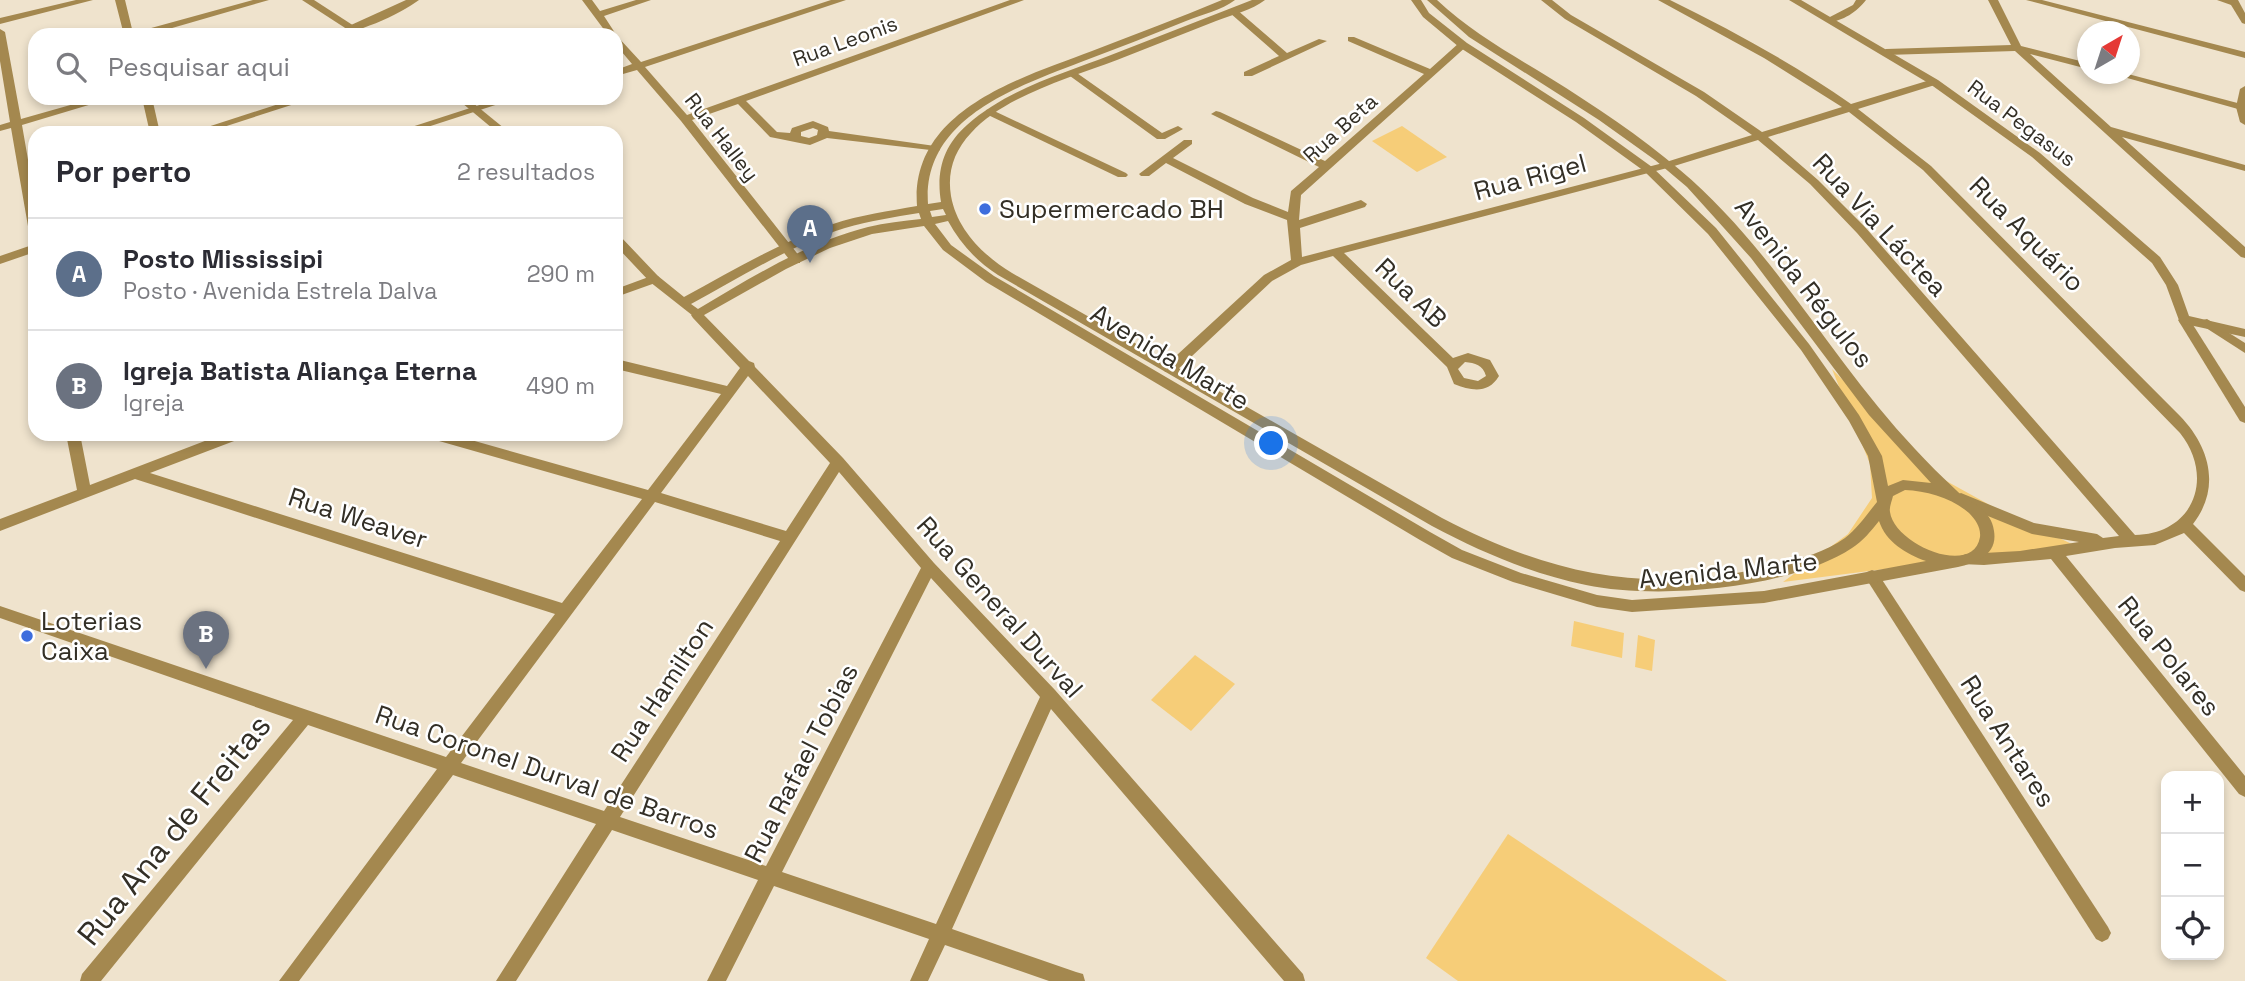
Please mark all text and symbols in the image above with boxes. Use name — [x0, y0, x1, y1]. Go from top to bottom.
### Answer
street label: Rua Leonis — [789, 10, 901, 72]
north arrow — [2077, 21, 2140, 84]
search box — [28, 28, 623, 105]
icon: search — [52, 48, 90, 86]
text: Pesquisar aqui — [108, 50, 290, 84]
street label: Rua Pegasus — [1962, 73, 2082, 173]
street label: Rua Halley — [679, 87, 765, 187]
street label: Rua Beta — [1297, 87, 1383, 169]
street label: Rua Rigel — [1470, 146, 1590, 208]
street label: Rua Via Láctea — [1805, 146, 1955, 304]
text: Por perto — [56, 152, 191, 191]
text: 2 resultados — [457, 157, 595, 187]
street label: Rua Aquário — [1962, 169, 2092, 299]
street label: Avenida Régulos — [1727, 191, 1881, 375]
place label: Supermercado BH — [999, 192, 1224, 226]
marker: Supermercado BH — [977, 201, 993, 217]
pin: A — [787, 205, 833, 263]
text: Posto Mississipi — [123, 242, 323, 276]
street label: Rua AB — [1368, 250, 1454, 336]
text: A — [72, 259, 86, 289]
text: 290 m — [527, 259, 595, 289]
text: Posto · Avenida Estrela Dalva — [123, 276, 437, 306]
street label: Avenida Marte — [1084, 296, 1256, 418]
text: Igreja Batista Aliança Eterna — [123, 354, 477, 388]
text: B — [71, 371, 87, 401]
text: 490 m — [526, 371, 595, 401]
text: Igreja — [123, 388, 184, 418]
your location — [1254, 426, 1288, 460]
street label: Rua Weaver — [284, 480, 432, 556]
street label: Rua General Durval — [909, 509, 1091, 705]
street label: Avenida Marte — [1637, 544, 1819, 596]
street label: Rua Polares — [2110, 589, 2228, 723]
place label: Loterias Caixa — [41, 604, 142, 668]
pin: B — [183, 611, 229, 669]
street label: Rua Hamilton — [603, 612, 721, 768]
marker: Loterias Caixa — [19, 628, 35, 644]
street label: Rua Rafael Tobias — [736, 658, 866, 868]
street label: Rua Antares — [1953, 668, 2063, 814]
street label: Rua Coronel Durval de Barros — [371, 697, 723, 847]
street label: Rua Ana de Freitas — [69, 706, 279, 954]
map controls — [2161, 771, 2224, 960]
button: + — [2161, 771, 2224, 834]
button: − — [2161, 834, 2224, 897]
button: locate — [2161, 897, 2224, 960]

